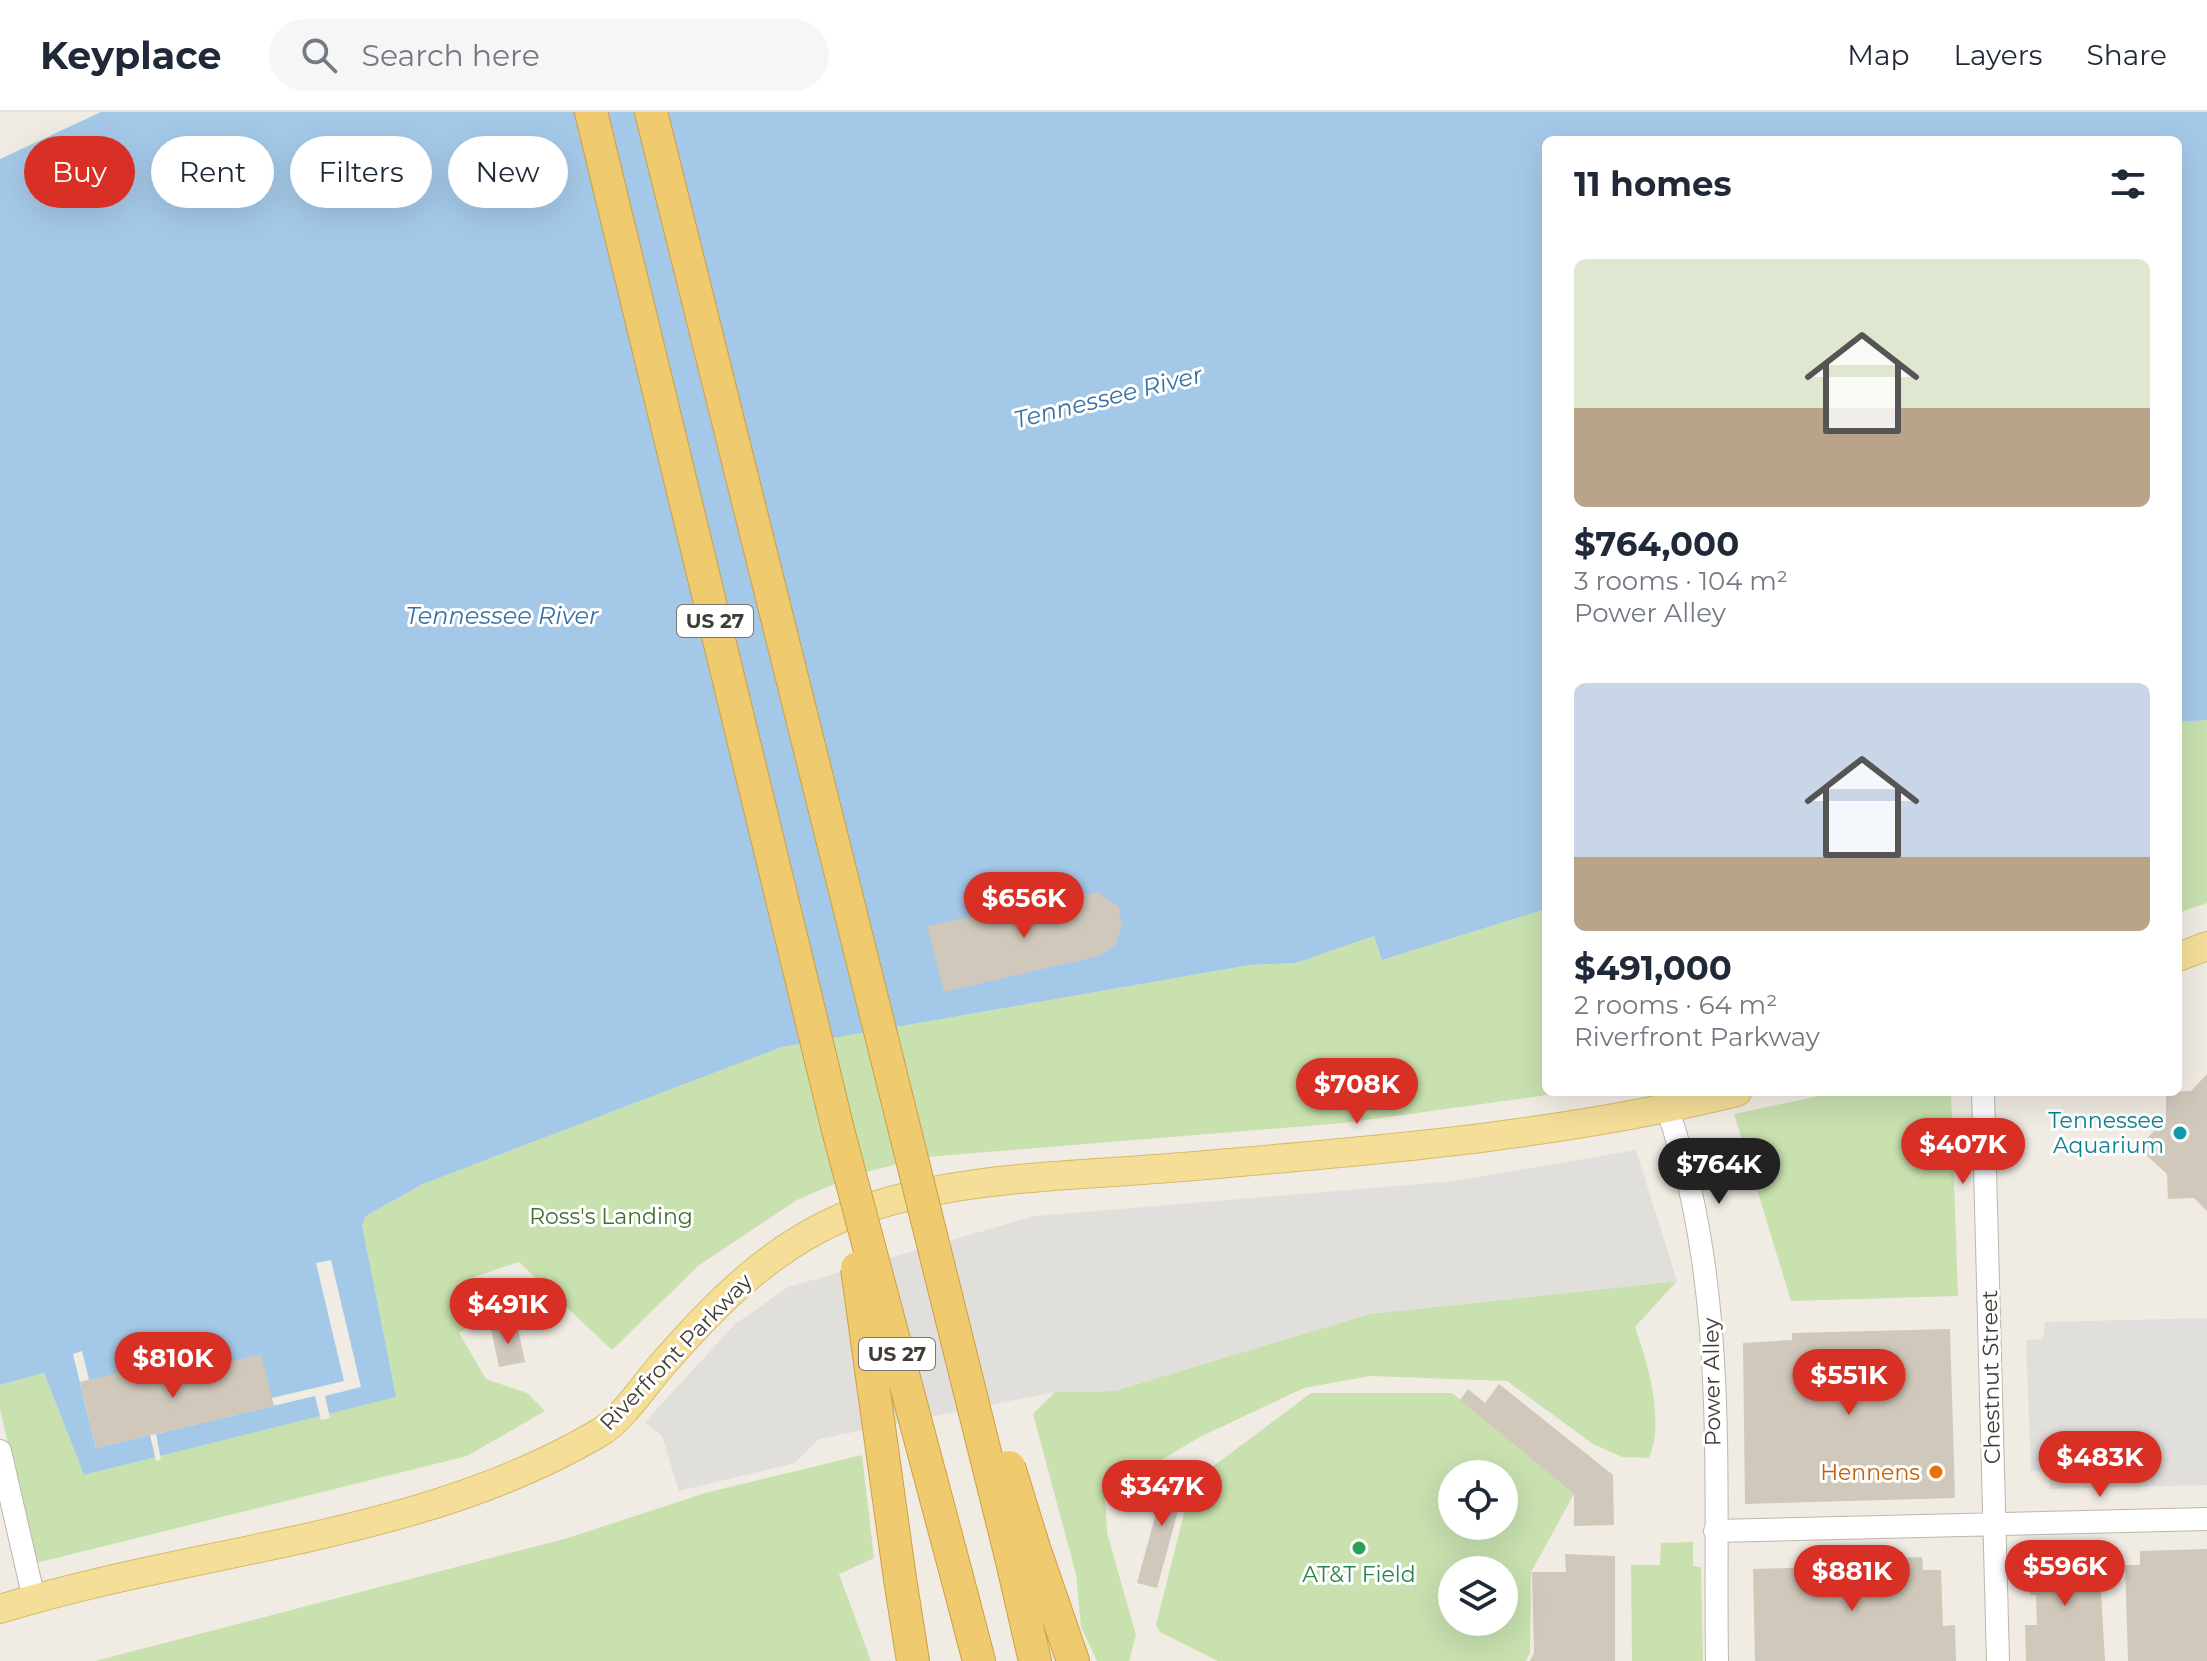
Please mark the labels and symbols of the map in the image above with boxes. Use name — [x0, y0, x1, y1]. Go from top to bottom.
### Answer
water label: Tennessee River — [1011, 359, 1207, 434]
water label: Tennessee River — [405, 601, 600, 630]
road number: US 27 — [677, 605, 753, 637]
pin: $656K — [968, 872, 1080, 940]
pin: $708K — [1301, 1058, 1413, 1126]
place label: Tennessee Aquarium — [2048, 1107, 2164, 1159]
pin: $407K — [1907, 1118, 2019, 1186]
marker: Tennessee Aquarium — [2171, 1124, 2189, 1142]
pin: $764K — [1663, 1138, 1775, 1206]
park label: Ross's Landing — [529, 1203, 693, 1230]
street label: Riverfront Parkway — [594, 1268, 758, 1436]
pin: $491K — [452, 1278, 564, 1346]
street label: Chestnut Street — [1976, 1290, 2006, 1464]
street label: Power Alley — [1697, 1317, 1727, 1446]
pin: $810K — [117, 1332, 229, 1400]
road number: US 27 — [859, 1338, 935, 1370]
pin: $551K — [1793, 1349, 1905, 1417]
pin: $483K — [2044, 1431, 2156, 1499]
place label: Hennens — [1820, 1459, 1920, 1486]
pin: $347K — [1106, 1460, 1218, 1528]
marker: Hennens — [1927, 1463, 1945, 1481]
marker: AT&T Field — [1350, 1539, 1368, 1557]
pin: $596K — [2009, 1540, 2121, 1608]
pin: $881K — [1796, 1545, 1908, 1613]
place label: AT&T Field — [1302, 1561, 1416, 1588]

